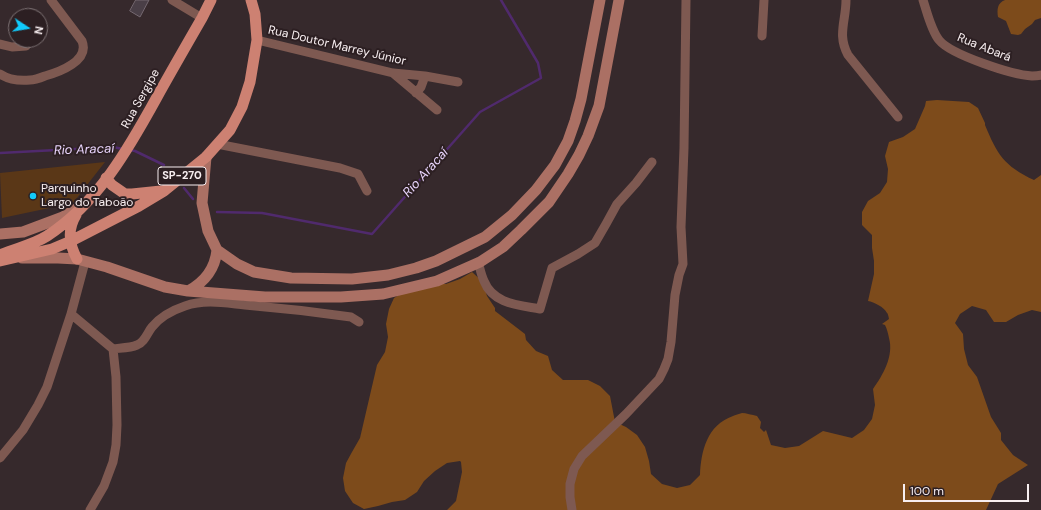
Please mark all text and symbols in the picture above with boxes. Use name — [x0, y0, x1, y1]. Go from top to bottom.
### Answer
north arrow — [8, 8, 48, 48]
street label: Rua Doutor Marrey Júnior — [267, 23, 407, 69]
text: N — [31, 25, 46, 36]
street label: Rua Abará — [955, 31, 1013, 65]
street label: Rua Sergipe — [119, 67, 163, 131]
water label: Rio Aracaí — [54, 141, 114, 159]
water label: Rio Aracaí — [400, 145, 452, 201]
road number: SP-270 — [158, 167, 206, 185]
place label: Parquinho Largo do Taboão — [41, 182, 133, 210]
marker: Parquinho Largo do Taboão — [28, 191, 38, 201]
scale bar — [905, 476, 1031, 502]
text: 100 m — [910, 483, 944, 499]

